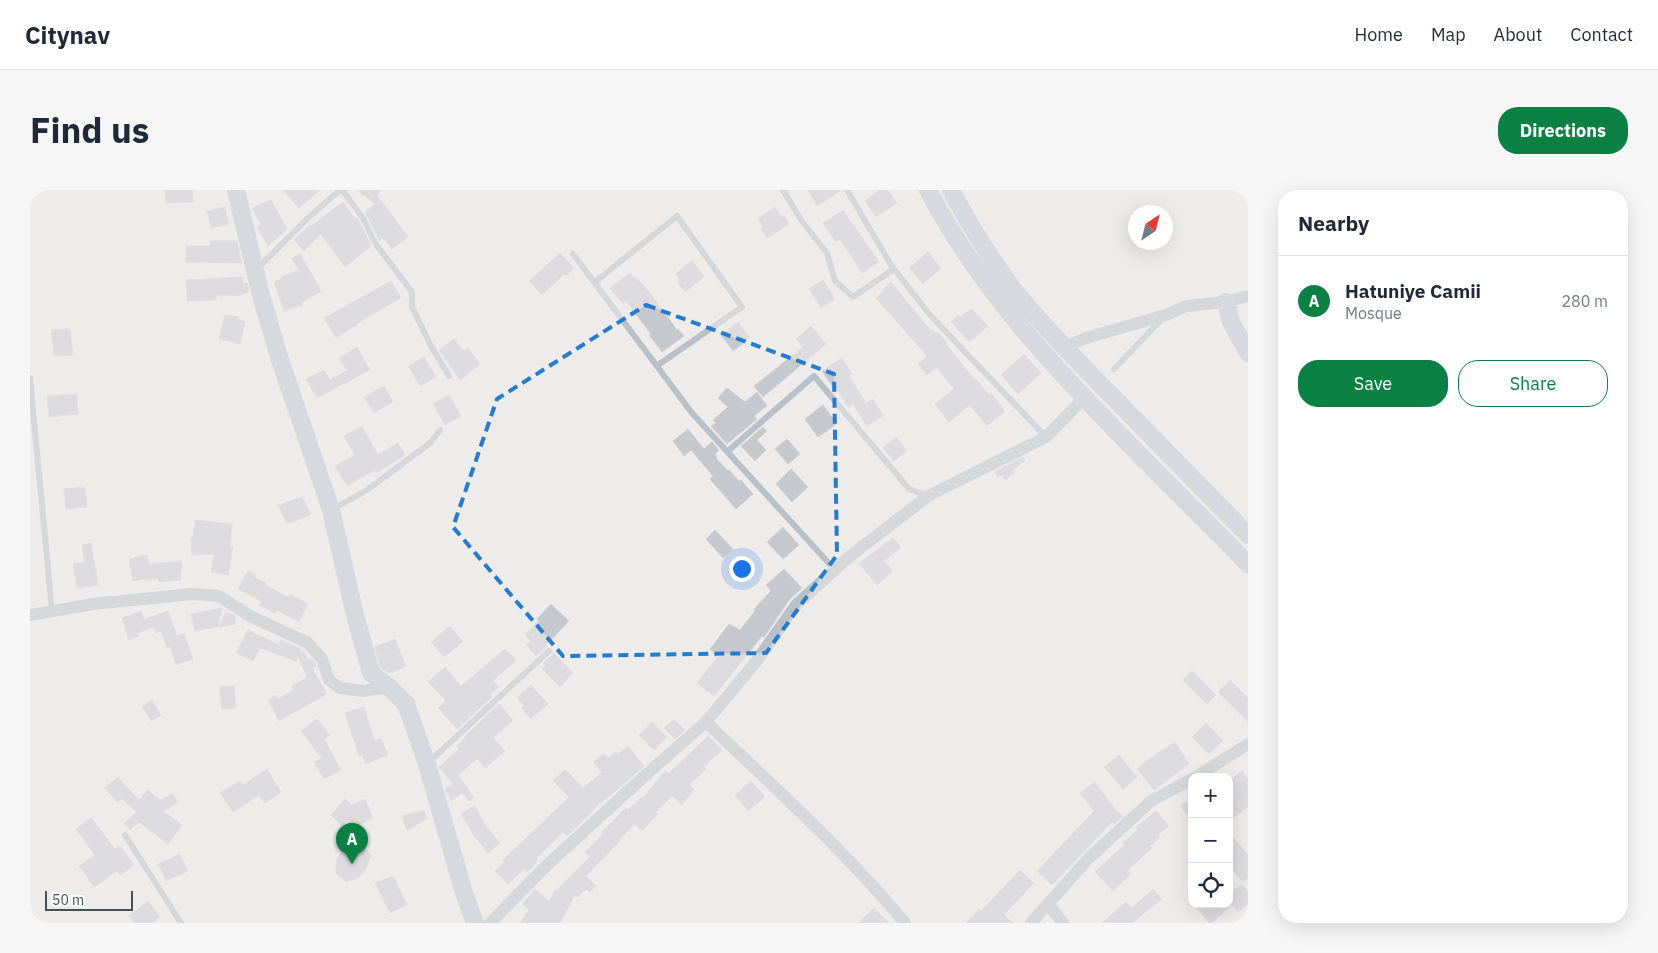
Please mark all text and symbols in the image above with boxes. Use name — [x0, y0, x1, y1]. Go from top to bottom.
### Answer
text: Citynav — [25, 19, 110, 51]
text: Home — [1355, 23, 1403, 46]
text: Map — [1431, 23, 1466, 46]
text: About — [1494, 23, 1542, 46]
text: Contact — [1570, 23, 1633, 46]
text: Find us — [30, 107, 149, 153]
button: Directions — [1498, 107, 1628, 154]
north arrow — [1128, 205, 1173, 250]
text: Nearby — [1298, 209, 1369, 237]
text: Hatuniye Camii — [1345, 279, 1481, 303]
text: A — [1309, 291, 1319, 311]
text: 280 m — [1561, 291, 1608, 311]
text: Mosque — [1345, 303, 1402, 323]
button: Save — [1298, 360, 1448, 407]
button: Share — [1458, 360, 1608, 407]
your location — [729, 556, 755, 582]
map controls — [1188, 773, 1233, 908]
button: + — [1188, 773, 1233, 818]
button: − — [1188, 818, 1233, 863]
pin: A — [336, 823, 368, 864]
button: locate — [1188, 863, 1233, 908]
scale bar — [45, 888, 132, 911]
text: 50 m — [52, 891, 84, 909]

